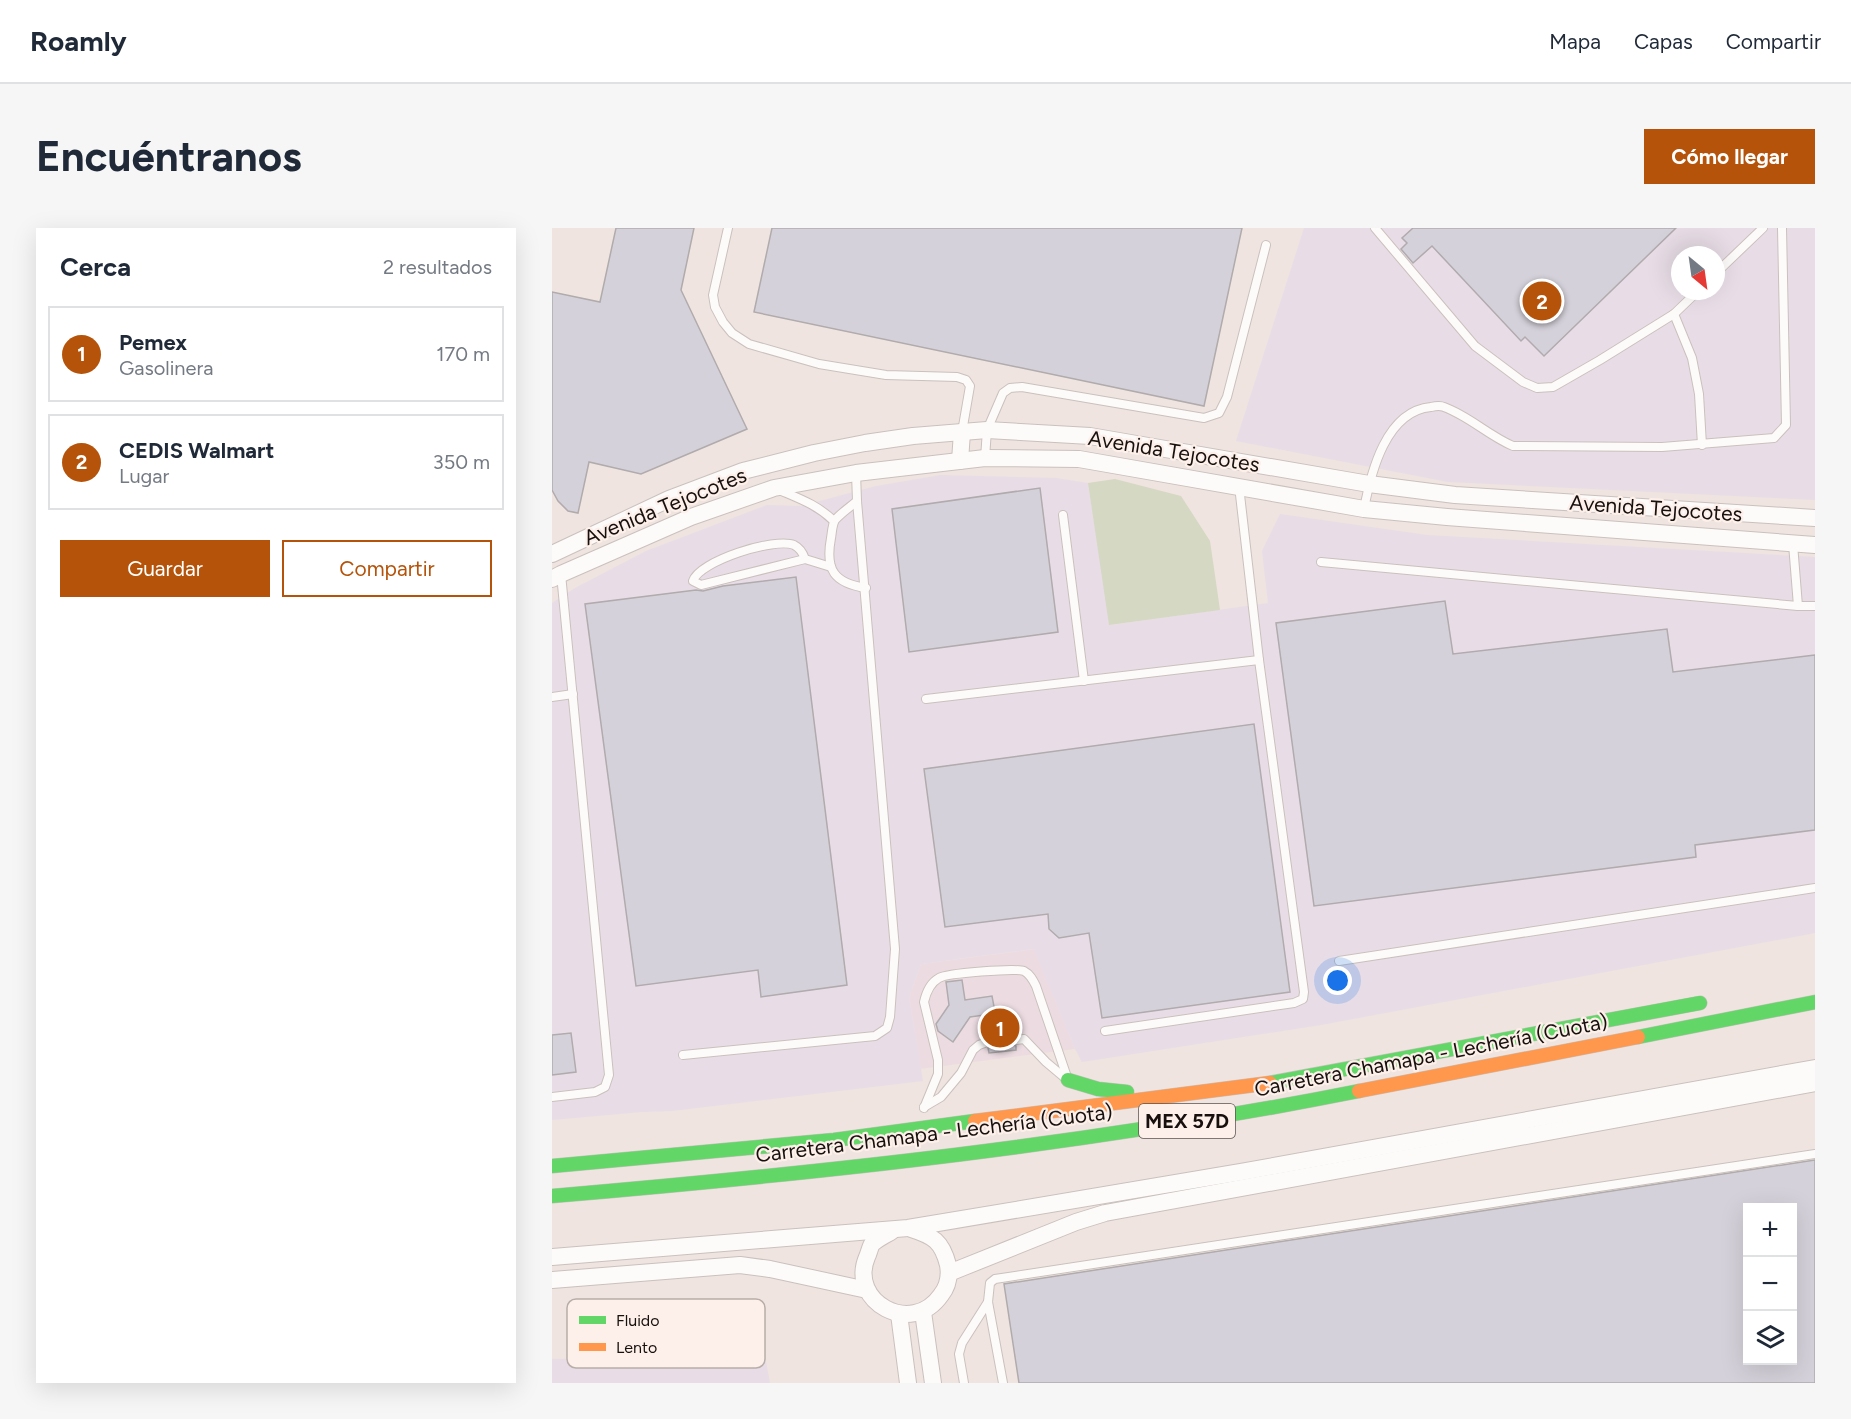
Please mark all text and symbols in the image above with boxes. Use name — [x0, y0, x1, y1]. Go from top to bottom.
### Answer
text: Roamly — [30, 24, 127, 58]
text: Mapa — [1549, 29, 1601, 54]
text: Capas — [1634, 29, 1693, 54]
text: Compartir — [1726, 29, 1821, 54]
button: Cómo llegar — [1644, 129, 1815, 184]
text: Encuéntranos — [36, 131, 302, 182]
north arrow — [1671, 246, 1725, 300]
text: Cerca — [60, 251, 131, 283]
text: 2 resultados — [383, 255, 492, 279]
pin: 2 — [1522, 278, 1562, 324]
text: Pemex — [119, 329, 187, 356]
text: 1 — [77, 342, 86, 366]
text: 170 m — [436, 342, 490, 366]
text: Gasolinera — [119, 356, 213, 380]
street label: Avenida Tejocotes — [1087, 425, 1261, 477]
text: CEDIS Walmart — [119, 437, 274, 464]
text: 2 — [76, 450, 87, 474]
text: 350 m — [433, 450, 490, 474]
street label: Avenida Tejocotes — [580, 462, 750, 550]
text: Lugar — [119, 464, 169, 488]
street label: Avenida Tejocotes — [1569, 489, 1743, 527]
button: Guardar — [60, 540, 270, 597]
button: Compartir — [282, 540, 492, 597]
your location — [1323, 966, 1352, 995]
pin: 1 — [980, 1006, 1020, 1050]
street label: Carretera Chamapa - Lechería (Cuota) — [1252, 1008, 1610, 1102]
street label: Carretera Chamapa - Lechería (Cuota) — [754, 1099, 1114, 1167]
road number: MEX 57D — [1139, 1104, 1235, 1138]
map controls — [1743, 1203, 1797, 1365]
button: + — [1743, 1203, 1797, 1257]
button: − — [1743, 1257, 1797, 1311]
legend — [567, 1299, 765, 1368]
text: Fluido — [616, 1311, 660, 1330]
button: layers — [1743, 1311, 1797, 1365]
text: Lento — [616, 1338, 657, 1357]

